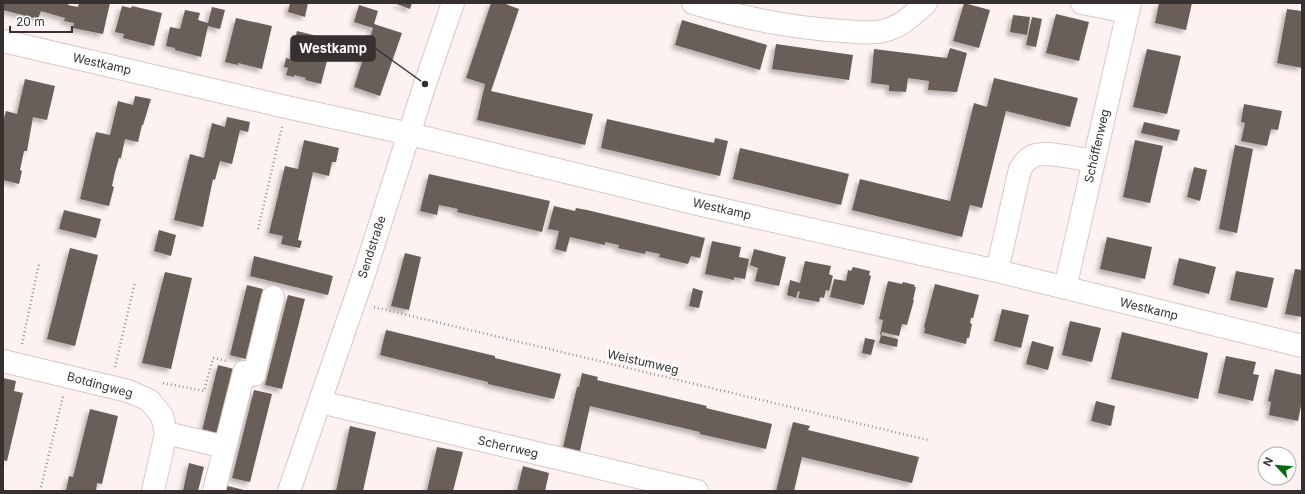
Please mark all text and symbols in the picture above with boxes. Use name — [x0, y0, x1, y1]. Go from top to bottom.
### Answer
scale bar — [10, 8, 72, 34]
text: 20 m — [16, 14, 45, 29]
callout: Westkamp — [291, 36, 375, 61]
text: Westkamp — [299, 40, 367, 56]
street label: Westkamp — [71, 49, 133, 78]
street label: Schöffenweg — [1081, 108, 1112, 184]
street label: Westkamp — [691, 194, 753, 223]
street label: Sendstraße — [354, 214, 389, 280]
street label: Westkamp — [1118, 294, 1180, 323]
street label: Weistumweg — [606, 346, 680, 377]
street label: Botdingweg — [66, 369, 135, 401]
street label: Scherrweg — [476, 432, 540, 461]
north arrow — [1257, 446, 1297, 486]
text: N — [1260, 455, 1276, 468]

